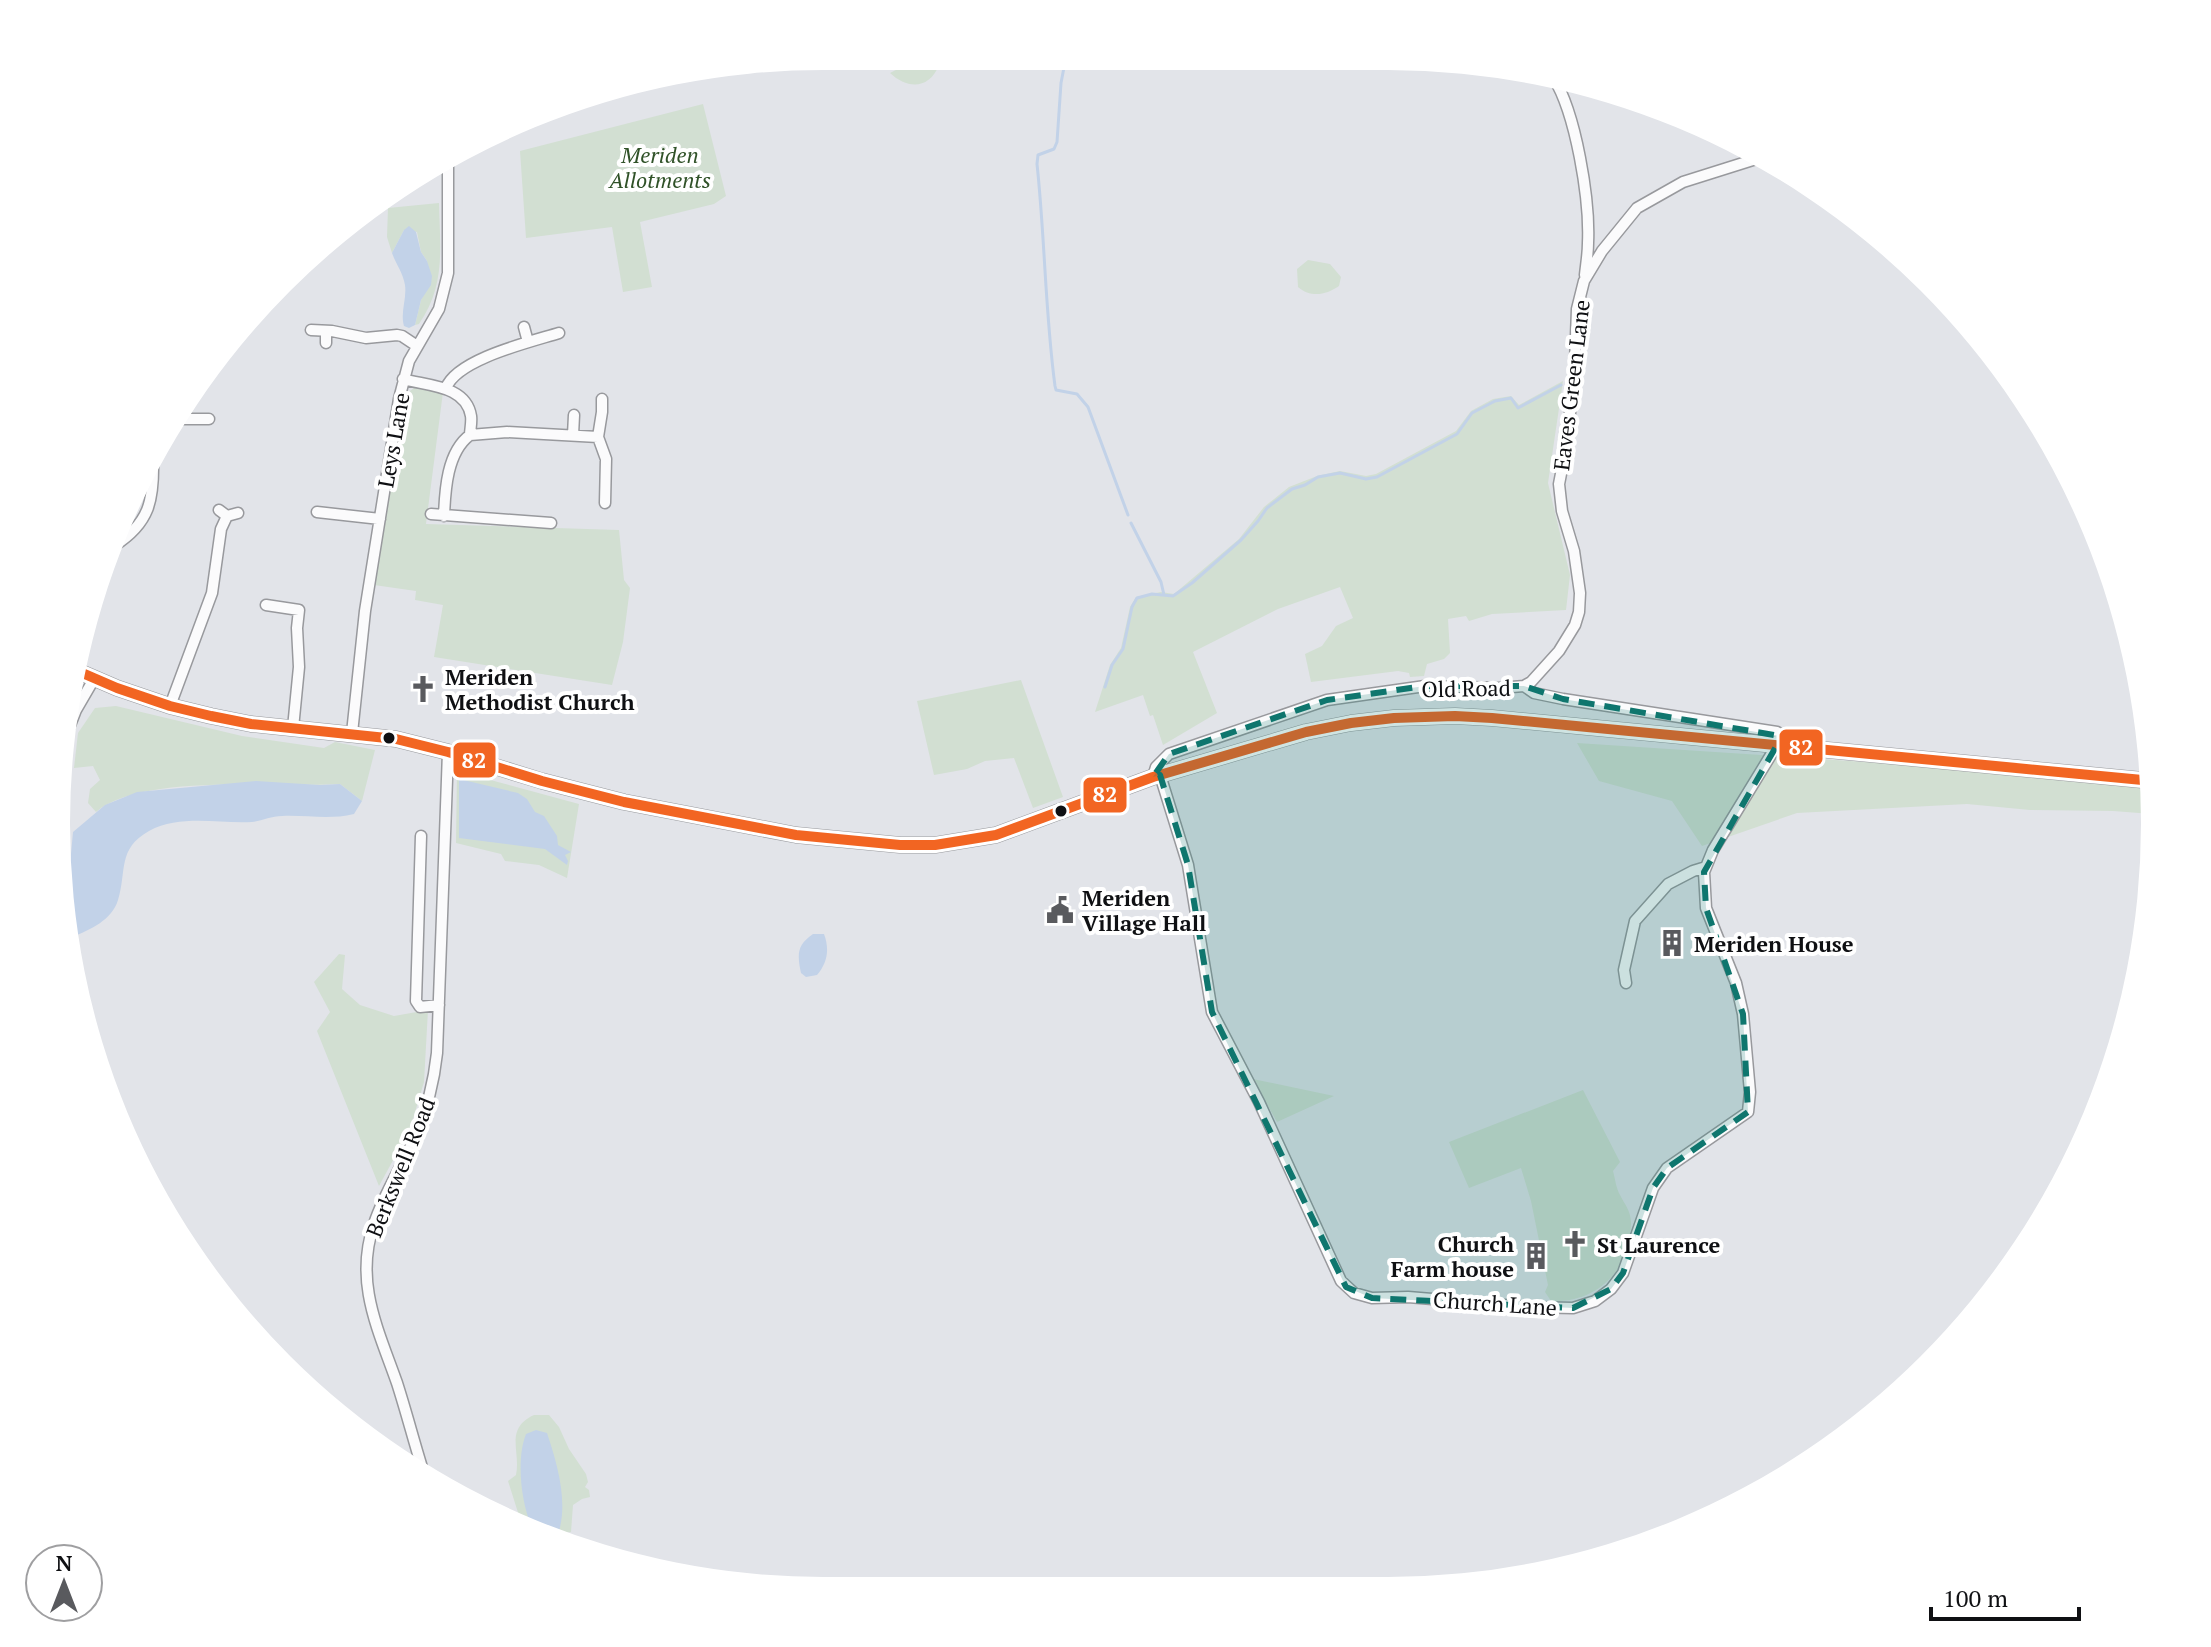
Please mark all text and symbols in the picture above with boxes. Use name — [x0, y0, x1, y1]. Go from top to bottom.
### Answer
park label: Meriden Allotments — [607, 140, 711, 194]
street label: Eaves Green Lane — [1546, 298, 1596, 472]
street label: Leys Lane — [370, 390, 416, 490]
place label: Meriden Methodist Church — [445, 662, 635, 716]
street label: Old Road — [1421, 673, 1511, 703]
church icon: Meriden Methodist Church — [408, 674, 438, 704]
line badge: 82 — [1778, 728, 1824, 767]
unlabelled marker — [381, 730, 397, 746]
text: 82 — [1789, 732, 1813, 761]
line badge: 82 — [452, 741, 497, 779]
text: 82 — [462, 745, 486, 774]
line badge: 82 — [1082, 776, 1128, 814]
text: 82 — [1093, 779, 1117, 808]
unlabelled marker — [1053, 803, 1069, 819]
place label: Meriden Village Hall — [1082, 883, 1206, 937]
public building icon: Meriden Village Hall — [1045, 895, 1075, 925]
building icon: Meriden House — [1657, 928, 1687, 958]
place label: Meriden House — [1694, 929, 1854, 958]
street label: Berkswell Road — [359, 1093, 441, 1241]
place label: Church Farm house — [1391, 1229, 1514, 1283]
church icon: St Laurence — [1560, 1229, 1590, 1259]
place label: St Laurence — [1597, 1230, 1721, 1259]
building icon: Church Farm house — [1521, 1241, 1551, 1271]
street label: Church Lane — [1432, 1284, 1558, 1322]
north arrow — [24, 1543, 104, 1623]
text: N — [56, 1548, 73, 1577]
scale bar — [1931, 1571, 2079, 1621]
text: 100 m — [1943, 1582, 2008, 1614]

